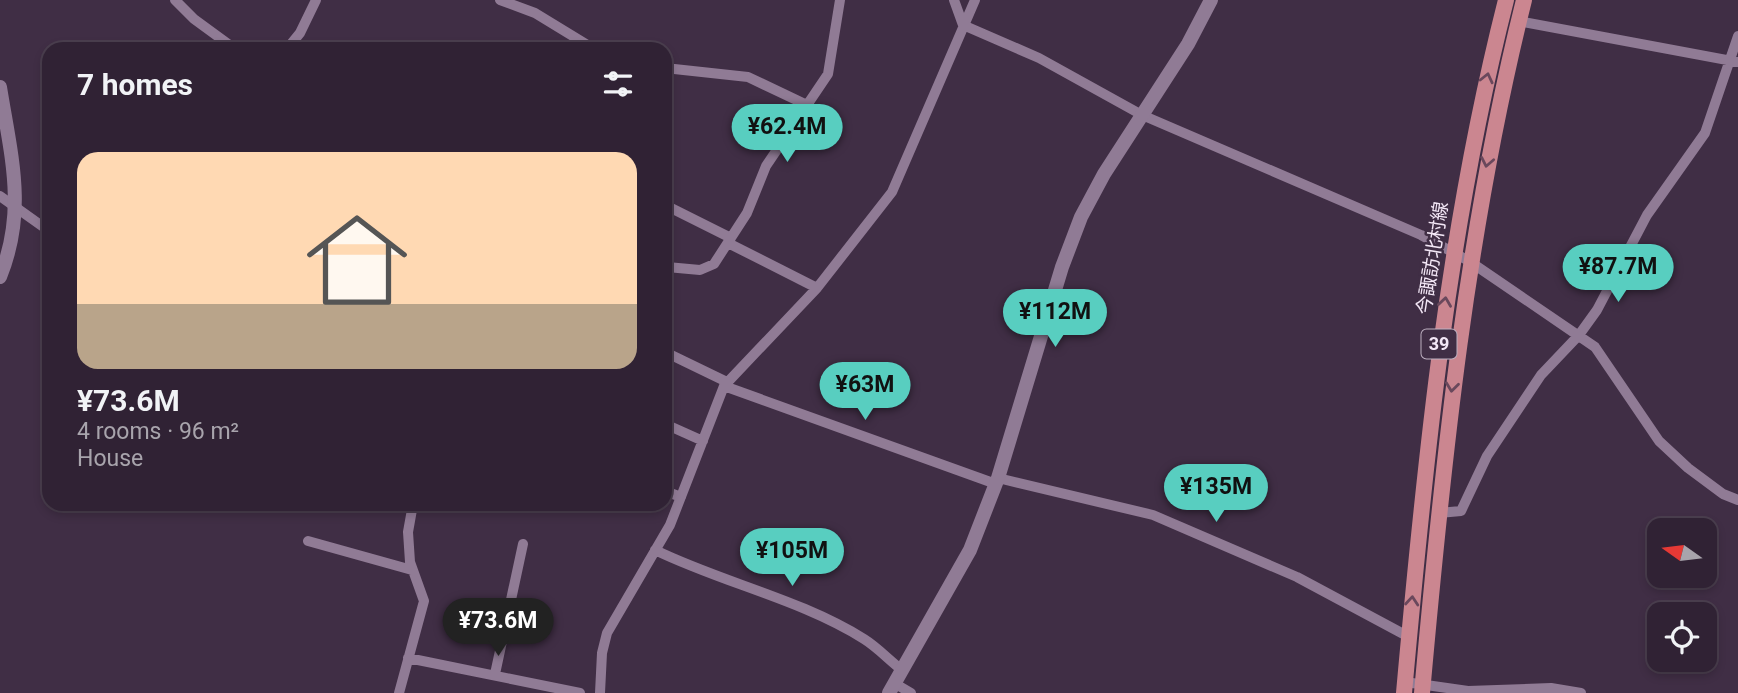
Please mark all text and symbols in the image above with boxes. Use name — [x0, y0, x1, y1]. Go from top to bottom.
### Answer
icon: filters — [599, 65, 637, 103]
text: 7 homes — [77, 67, 193, 102]
one-way arrow — [1479, 72, 1493, 84]
pin: ¥62.4M — [730, 104, 844, 164]
text: ¥62.4M — [748, 113, 826, 140]
one-way arrow — [1480, 156, 1495, 168]
icon: home — [294, 197, 420, 323]
street label: 今諏訪北村線 — [1412, 200, 1453, 316]
pin: ¥87.7M — [1561, 244, 1675, 304]
text: ¥87.7M — [1579, 253, 1657, 280]
pin: ¥112M — [1006, 290, 1104, 349]
one-way arrow — [1438, 296, 1453, 307]
text: ¥112M — [1019, 298, 1091, 325]
road number: 39 — [1422, 330, 1456, 358]
pin: ¥63M — [824, 362, 906, 422]
text: ¥63M — [836, 371, 894, 398]
one-way arrow — [1445, 381, 1460, 393]
text: ¥73.6M — [77, 383, 180, 418]
text: 4 rooms · 96 m² — [77, 418, 239, 445]
text: House — [77, 445, 143, 472]
pin: ¥135M — [1167, 464, 1265, 524]
text: ¥135M — [1180, 473, 1252, 500]
north arrow — [1647, 518, 1717, 588]
map controls — [1647, 518, 1717, 672]
pin: ¥105M — [743, 528, 841, 588]
text: ¥105M — [756, 537, 828, 564]
one-way arrow — [1405, 595, 1420, 606]
pin: ¥73.6M — [441, 598, 555, 658]
button: locate — [1647, 602, 1717, 672]
text: ¥73.6M — [459, 607, 537, 634]

